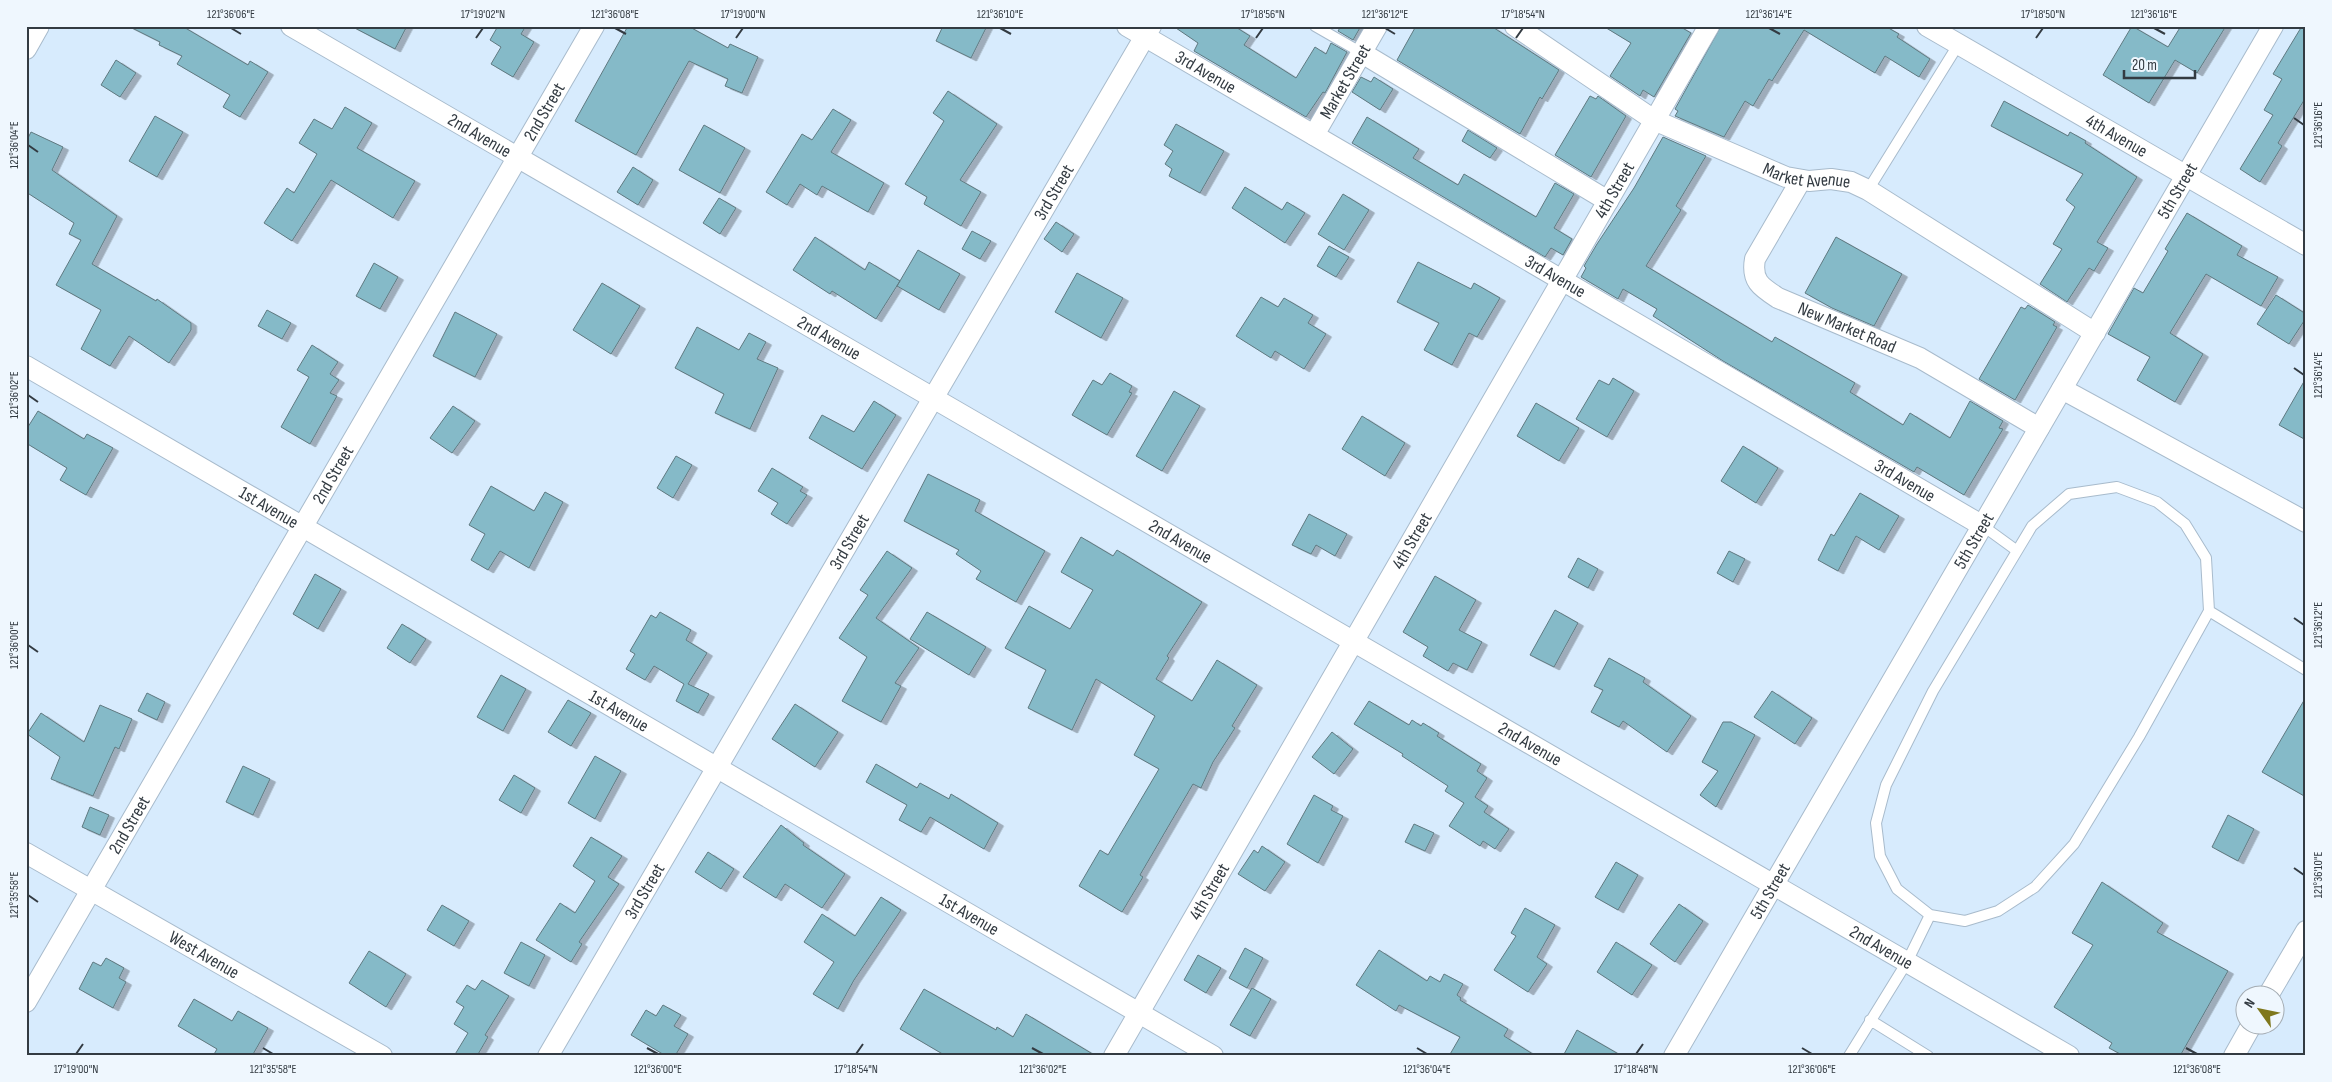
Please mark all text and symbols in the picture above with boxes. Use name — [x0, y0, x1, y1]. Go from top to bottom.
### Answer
text: 121°36'06"E — [207, 7, 255, 22]
text: 17°19'02"N — [461, 7, 505, 22]
text: 121°36'08"E — [591, 7, 639, 22]
text: 17°19'00"N — [721, 7, 765, 22]
text: 121°36'10"E — [977, 7, 1023, 22]
text: 17°18'56"N — [1241, 7, 1285, 22]
text: 121°36'12"E — [1362, 7, 1408, 22]
text: 17°18'54"N — [1501, 7, 1545, 22]
text: 121°36'14"E — [1746, 7, 1792, 22]
text: 17°18'50"N — [2021, 7, 2065, 22]
text: 121°36'16"E — [2131, 7, 2177, 22]
street label: Market Street — [1315, 40, 1375, 123]
street label: 3rd Avenue — [1171, 46, 1240, 98]
scale bar — [2124, 48, 2196, 80]
text: 20 m — [2132, 56, 2157, 75]
street label: 2nd Street — [519, 79, 569, 145]
text: 121°36'16"E — [2311, 102, 2326, 148]
street label: 2nd Avenue — [444, 109, 515, 162]
street label: 4th Avenue — [2082, 110, 2151, 162]
text: 121°36'04"E — [7, 121, 22, 169]
street label: 4th Street — [1590, 158, 1639, 222]
street label: Market Avenue — [1760, 158, 1852, 192]
street label: 5th Street — [2153, 158, 2202, 222]
street label: 3rd Street — [1029, 160, 1078, 224]
street label: 3rd Avenue — [1521, 250, 1589, 302]
street label: New Market Road — [1795, 297, 1899, 357]
street label: 2nd Avenue — [794, 311, 865, 364]
text: 121°36'14"E — [2311, 352, 2326, 398]
text: 121°36'02"E — [7, 371, 22, 419]
street label: 2nd Street — [308, 442, 358, 508]
street label: 3rd Avenue — [1871, 455, 1939, 506]
street label: 1st Avenue — [235, 482, 302, 533]
street label: 4th Street — [1387, 508, 1436, 573]
street label: 5th Street — [1949, 509, 1998, 573]
street label: 3rd Street — [825, 510, 874, 573]
street label: 2nd Avenue — [1145, 515, 1216, 568]
text: 121°36'12"E — [2311, 602, 2326, 648]
text: 121°36'00"E — [7, 621, 22, 669]
street label: 1st Avenue — [586, 685, 653, 736]
street label: 2nd Avenue — [1495, 717, 1565, 770]
street label: 2nd Street — [104, 792, 154, 858]
text: 121°36'10"E — [2311, 852, 2326, 898]
street label: 3rd Street — [620, 859, 669, 923]
street label: 4th Street — [1185, 859, 1234, 923]
street label: 5th Street — [1746, 859, 1795, 923]
text: 121°35'58"E — [7, 872, 22, 918]
street label: 1st Avenue — [936, 889, 1003, 940]
street label: 2nd Avenue — [1846, 921, 1917, 974]
street label: West Avenue — [165, 926, 243, 983]
north arrow — [2234, 984, 2284, 1034]
text: N — [2240, 995, 2259, 1011]
text: 17°19'00"N — [54, 1062, 98, 1077]
text: 121°35'58"E — [250, 1062, 296, 1077]
text: 121°36'00"E — [634, 1062, 682, 1077]
text: 17°18'54"N — [834, 1062, 878, 1077]
text: 121°36'02"E — [1019, 1062, 1067, 1077]
text: 121°36'04"E — [1403, 1062, 1451, 1077]
text: 17°18'48"N — [1614, 1062, 1658, 1077]
text: 121°36'06"E — [1788, 1062, 1836, 1077]
text: 121°36'08"E — [2173, 1062, 2221, 1077]

